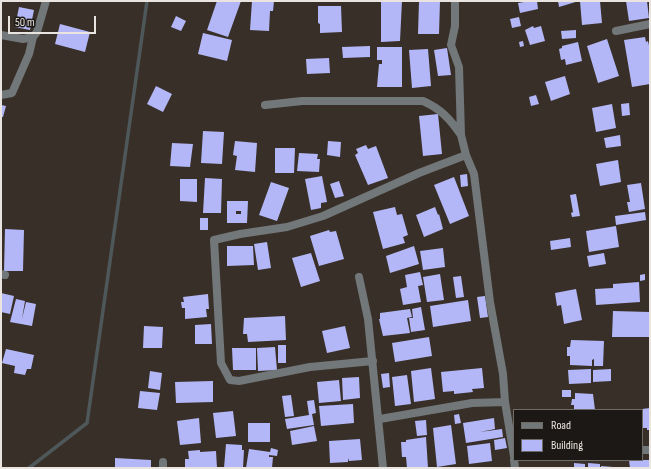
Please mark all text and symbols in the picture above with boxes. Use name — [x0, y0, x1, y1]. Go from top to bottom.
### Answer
scale bar — [10, 8, 98, 34]
text: 50 m — [15, 15, 35, 30]
legend — [513, 409, 643, 461]
text: Road — [551, 418, 571, 433]
text: Building — [551, 438, 583, 453]

